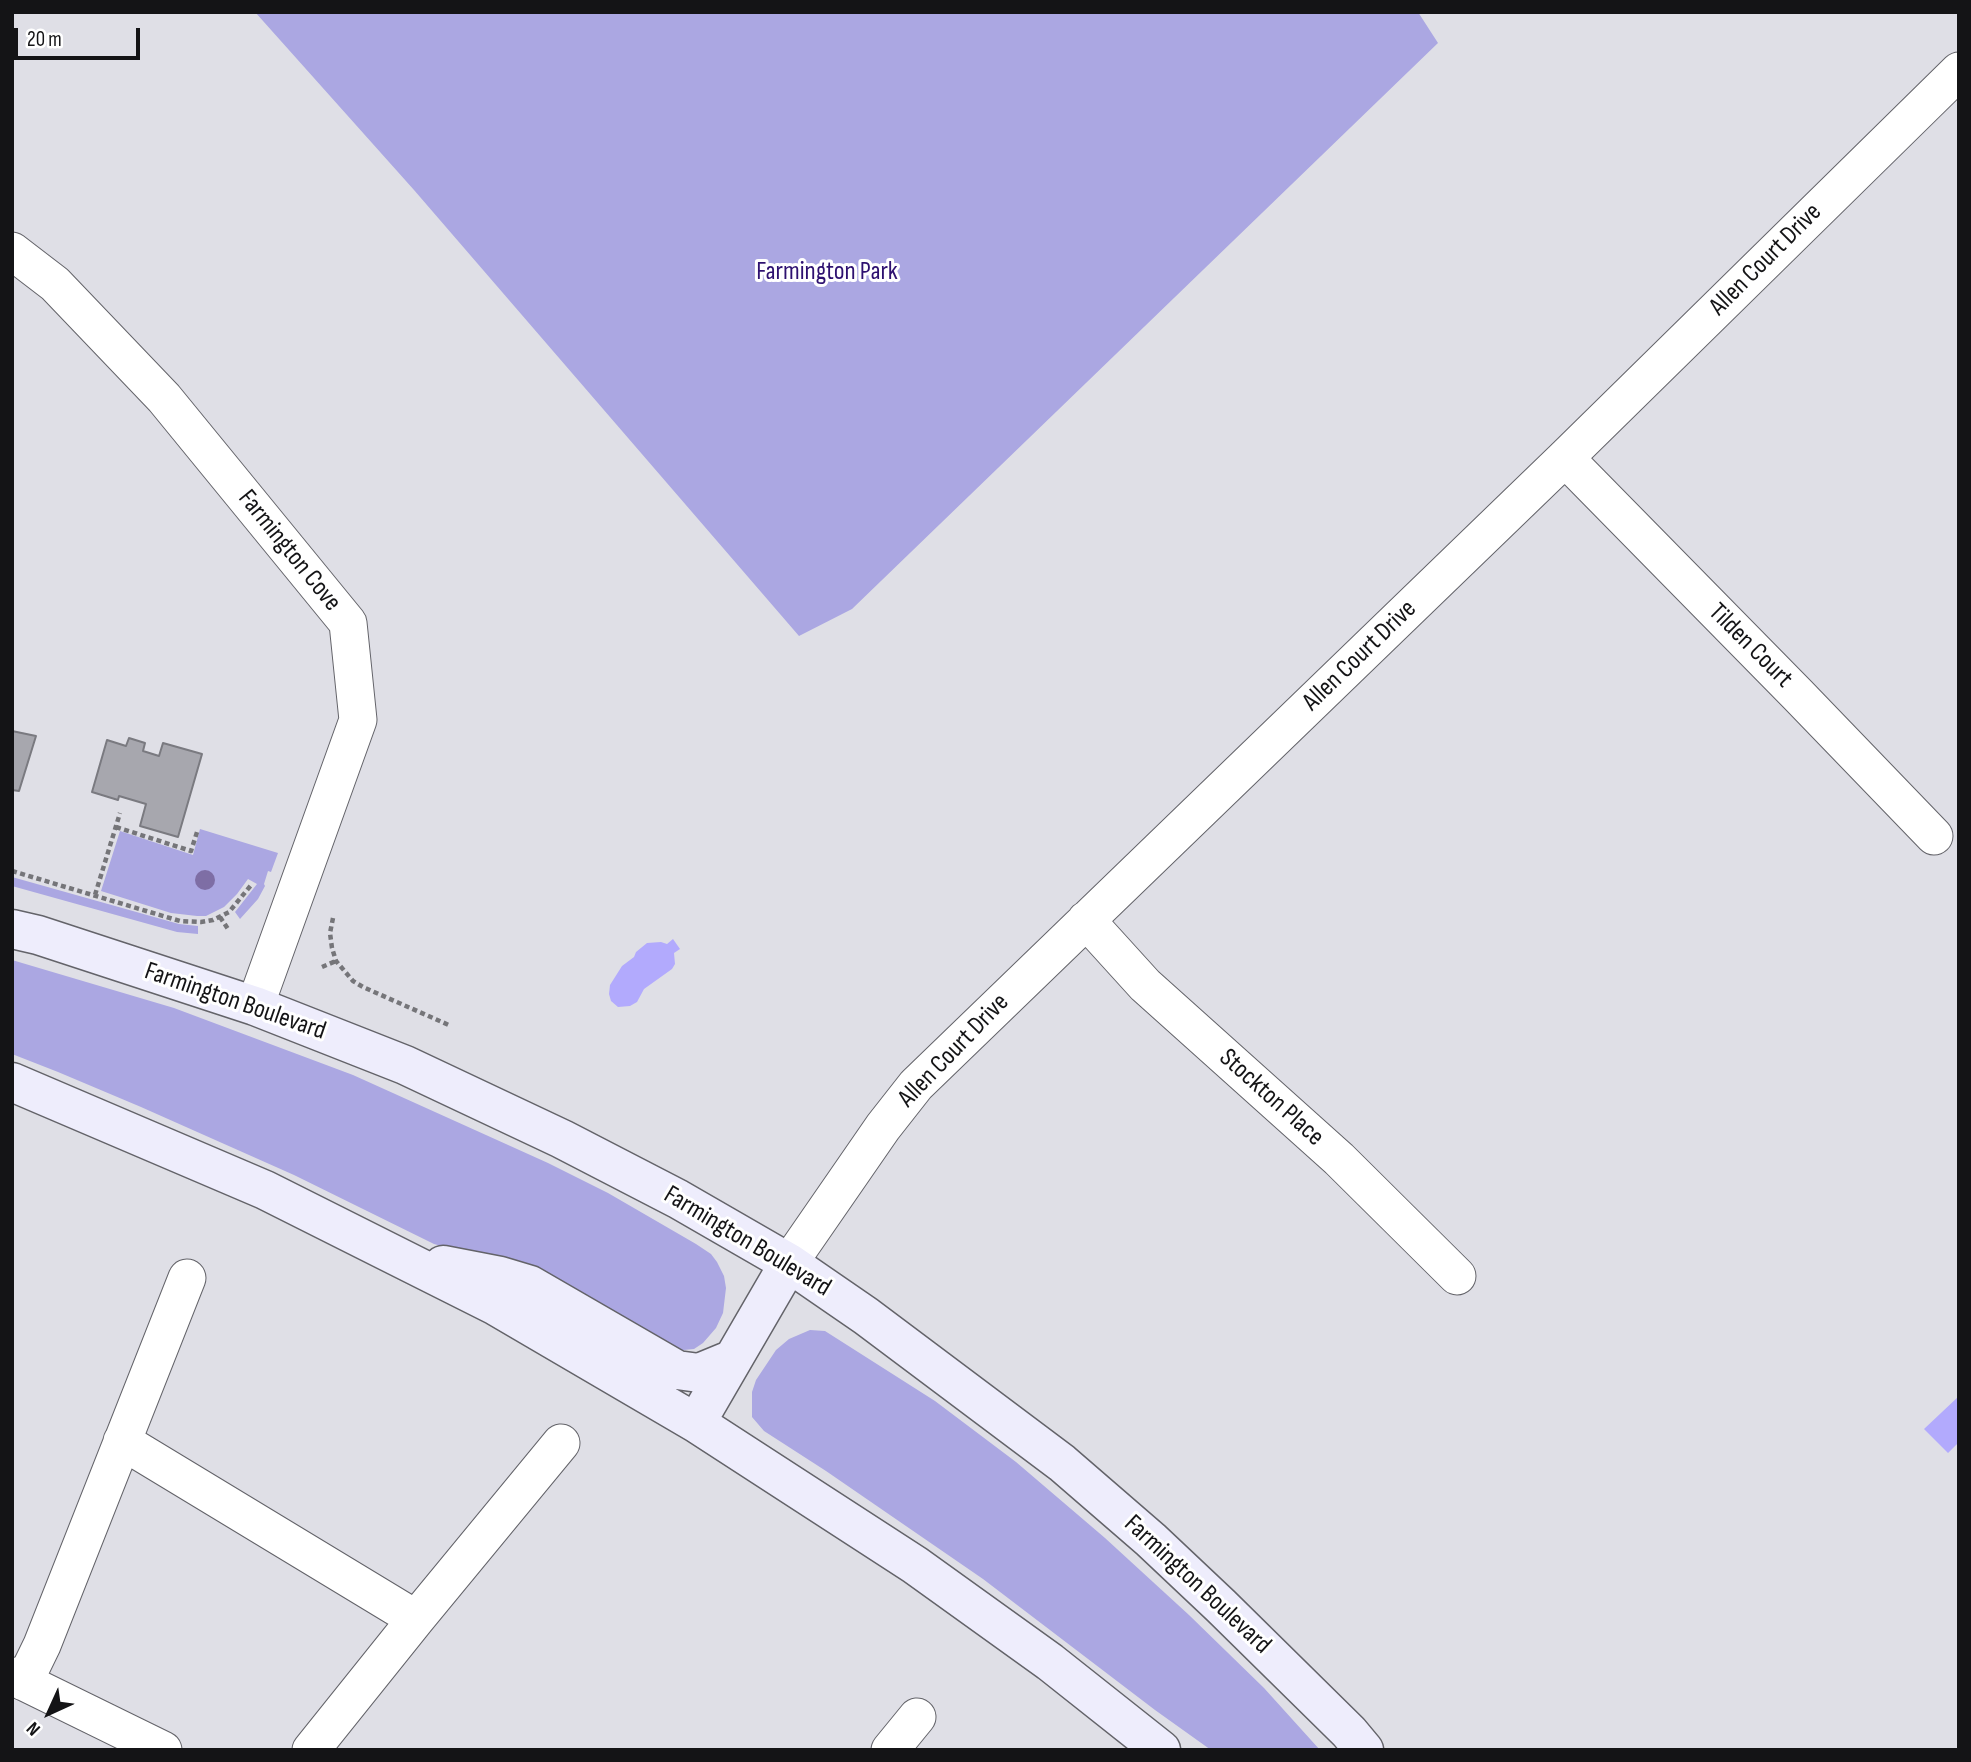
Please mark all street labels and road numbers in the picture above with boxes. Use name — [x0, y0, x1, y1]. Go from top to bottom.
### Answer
street label: Allen Court Drive — [1703, 197, 1829, 323]
street label: Farmington Cove — [231, 484, 347, 618]
street label: Allen Court Drive — [1297, 594, 1423, 718]
street label: Tilden Court — [1701, 597, 1799, 695]
street label: Farmington Boulevard — [140, 956, 330, 1048]
street label: Allen Court Drive — [892, 988, 1016, 1114]
street label: Stockton Place — [1212, 1043, 1330, 1153]
street label: Farmington Boulevard — [658, 1180, 836, 1304]
street label: Farmington Boulevard — [1117, 1509, 1277, 1661]

